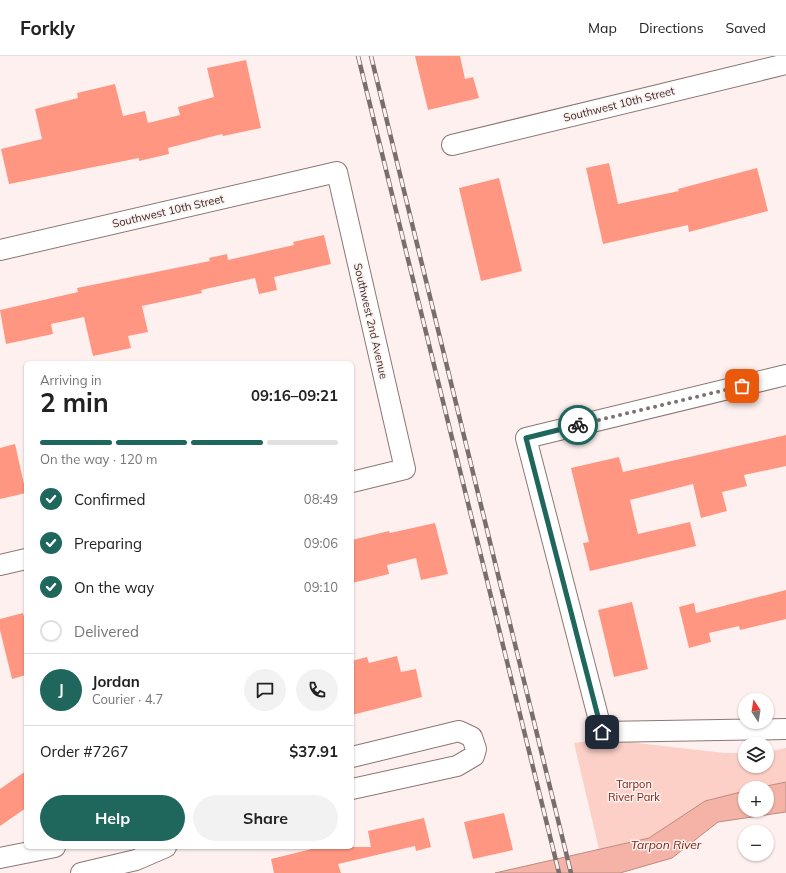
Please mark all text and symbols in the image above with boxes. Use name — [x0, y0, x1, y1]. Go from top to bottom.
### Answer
text: Forkly — [20, 16, 75, 40]
text: Map — [588, 19, 617, 37]
text: Directions — [639, 19, 704, 37]
text: Saved — [726, 19, 766, 37]
street label: Southwest 10th Street — [562, 83, 676, 125]
street label: Southwest 10th Street — [111, 191, 225, 231]
street label: Southwest 2nd Avenue — [351, 262, 391, 380]
pin — [725, 369, 759, 403]
text: Arriving in — [40, 372, 102, 388]
icon: bag — [731, 375, 753, 397]
text: 2 min — [40, 386, 109, 419]
text: 09:16–09:21 — [251, 386, 338, 405]
courier — [558, 405, 598, 445]
icon: bike — [567, 414, 589, 436]
text: On the way · 120 m — [40, 451, 157, 467]
icon: check — [40, 488, 62, 510]
text: Confirmed — [74, 490, 145, 509]
text: 08:49 — [304, 491, 338, 507]
icon: check — [40, 532, 62, 554]
text: Preparing — [74, 534, 142, 553]
text: 09:06 — [304, 535, 338, 551]
icon: check — [40, 576, 62, 598]
text: On the way — [74, 578, 154, 597]
text: 09:10 — [304, 579, 338, 595]
text: Delivered — [74, 622, 139, 641]
button: chat — [244, 669, 286, 711]
button: phone — [296, 669, 338, 711]
text: Jordan — [92, 672, 140, 691]
text: J — [58, 680, 64, 699]
text: Courier · 4.7 — [92, 691, 163, 707]
north arrow — [738, 693, 774, 729]
map controls — [738, 693, 774, 861]
pin — [585, 715, 619, 749]
icon: home — [591, 721, 613, 743]
button: layers — [738, 737, 774, 773]
text: Order #7267 — [40, 742, 128, 761]
text: $37.91 — [289, 742, 338, 761]
park label: Tarpon River Park — [608, 777, 660, 804]
button: + — [738, 781, 774, 817]
button: Help — [40, 795, 185, 841]
button: Share — [193, 795, 338, 841]
button: − — [738, 825, 774, 861]
water label: Tarpon River — [631, 837, 702, 852]

